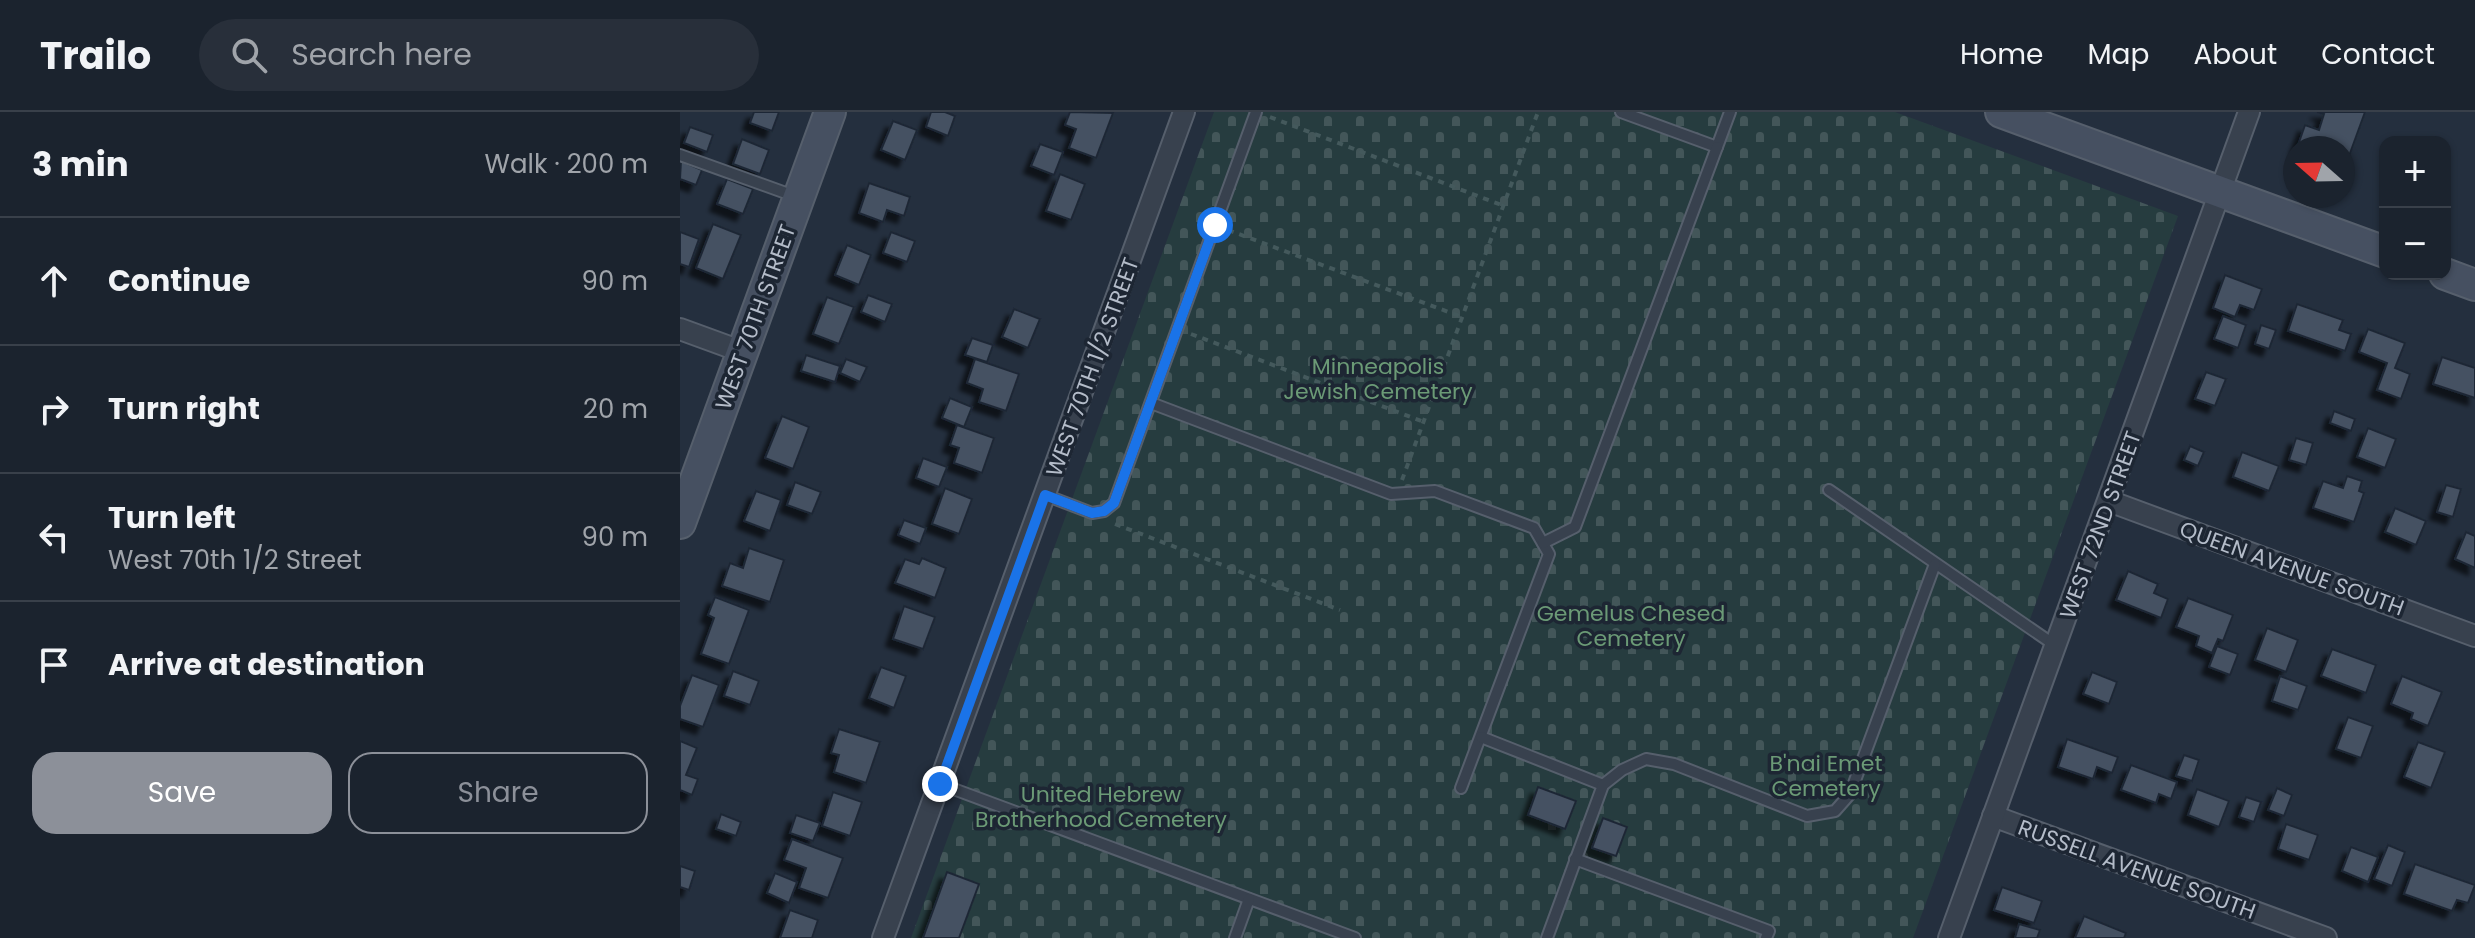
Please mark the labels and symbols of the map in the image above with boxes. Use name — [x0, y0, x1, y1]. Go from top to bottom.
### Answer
north arrow — [2283, 136, 2355, 208]
route start — [1197, 207, 1233, 243]
street label: WEST 70TH STREET — [708, 220, 803, 414]
street label: WEST 70TH 1/2 STREET — [1038, 253, 1147, 481]
park label: Minneapolis Jewish Cemetery — [1283, 351, 1473, 407]
street label: WEST 72ND STREET — [2052, 427, 2149, 623]
street label: QUEEN AVENUE SOUTH — [2175, 513, 2408, 624]
park label: Gemelus Chesed Cemetery — [1537, 598, 1725, 654]
park label: B'nai Emet Cemetery — [1770, 748, 1882, 804]
route end — [922, 766, 958, 802]
park label: United Hebrew Brotherhood Cemetery — [975, 779, 1228, 835]
street label: RUSSELL AVENUE SOUTH — [2014, 812, 2260, 927]

